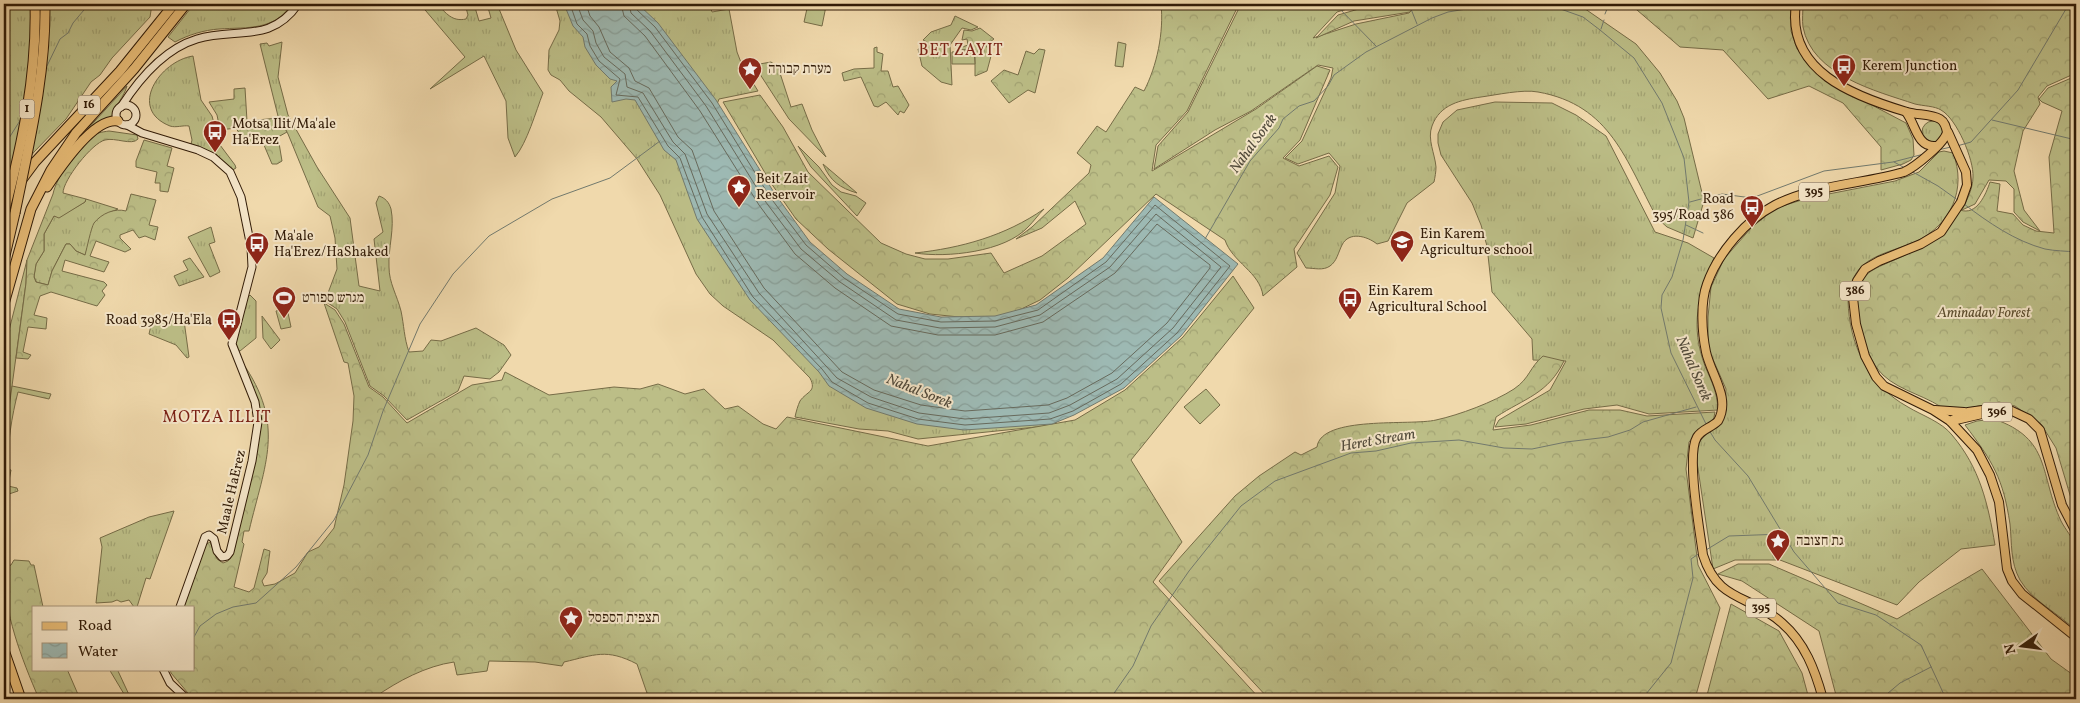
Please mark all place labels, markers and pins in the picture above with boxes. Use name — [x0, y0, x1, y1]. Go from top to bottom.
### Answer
bus stop icon: Kerem Junction — [1831, 53, 1857, 87]
place icon: מערת קבורה — [737, 56, 763, 90]
place label: Kerem Junction — [1862, 57, 1957, 76]
place label: מערת קבורה — [768, 60, 831, 79]
place label: Motsa Ilit/Ma'ale Ha'Erez — [232, 115, 336, 150]
bus stop icon: Motsa Ilit/Ma'ale Ha'Erez — [202, 119, 228, 153]
place label: Beit Zait Reservoir — [756, 170, 815, 205]
place icon: Beit Zait Reservoir — [726, 174, 752, 208]
place label: Road 395/Road 386 — [1652, 190, 1734, 225]
bus stop icon: Road 395/Road 386 — [1739, 194, 1765, 228]
place label: Ein Karem Agriculture school — [1420, 225, 1533, 260]
place label: Ma'ale Ha'Erez/HaShaked — [274, 227, 389, 262]
school or university icon: Ein Karem Agriculture school — [1389, 229, 1415, 263]
bus stop icon: Ma'ale Ha'Erez/HaShaked — [244, 231, 270, 265]
place label: Ein Karem Agricultural School — [1368, 282, 1487, 317]
sports icon: מגרש ספורט — [271, 285, 297, 319]
bus stop icon: Ein Karem Agricultural School — [1337, 286, 1363, 320]
place label: מגרש ספורט — [302, 289, 364, 308]
bus stop icon: Road 3985/Ha'Ela — [216, 307, 242, 341]
place label: Road 3985/Ha'Ela — [106, 311, 212, 330]
place icon: גת חצובה — [1765, 528, 1791, 562]
place label: גת חצובה — [1796, 532, 1844, 551]
place icon: תצפית הספסל — [558, 605, 584, 639]
place label: תצפית הספסל — [588, 609, 660, 628]

